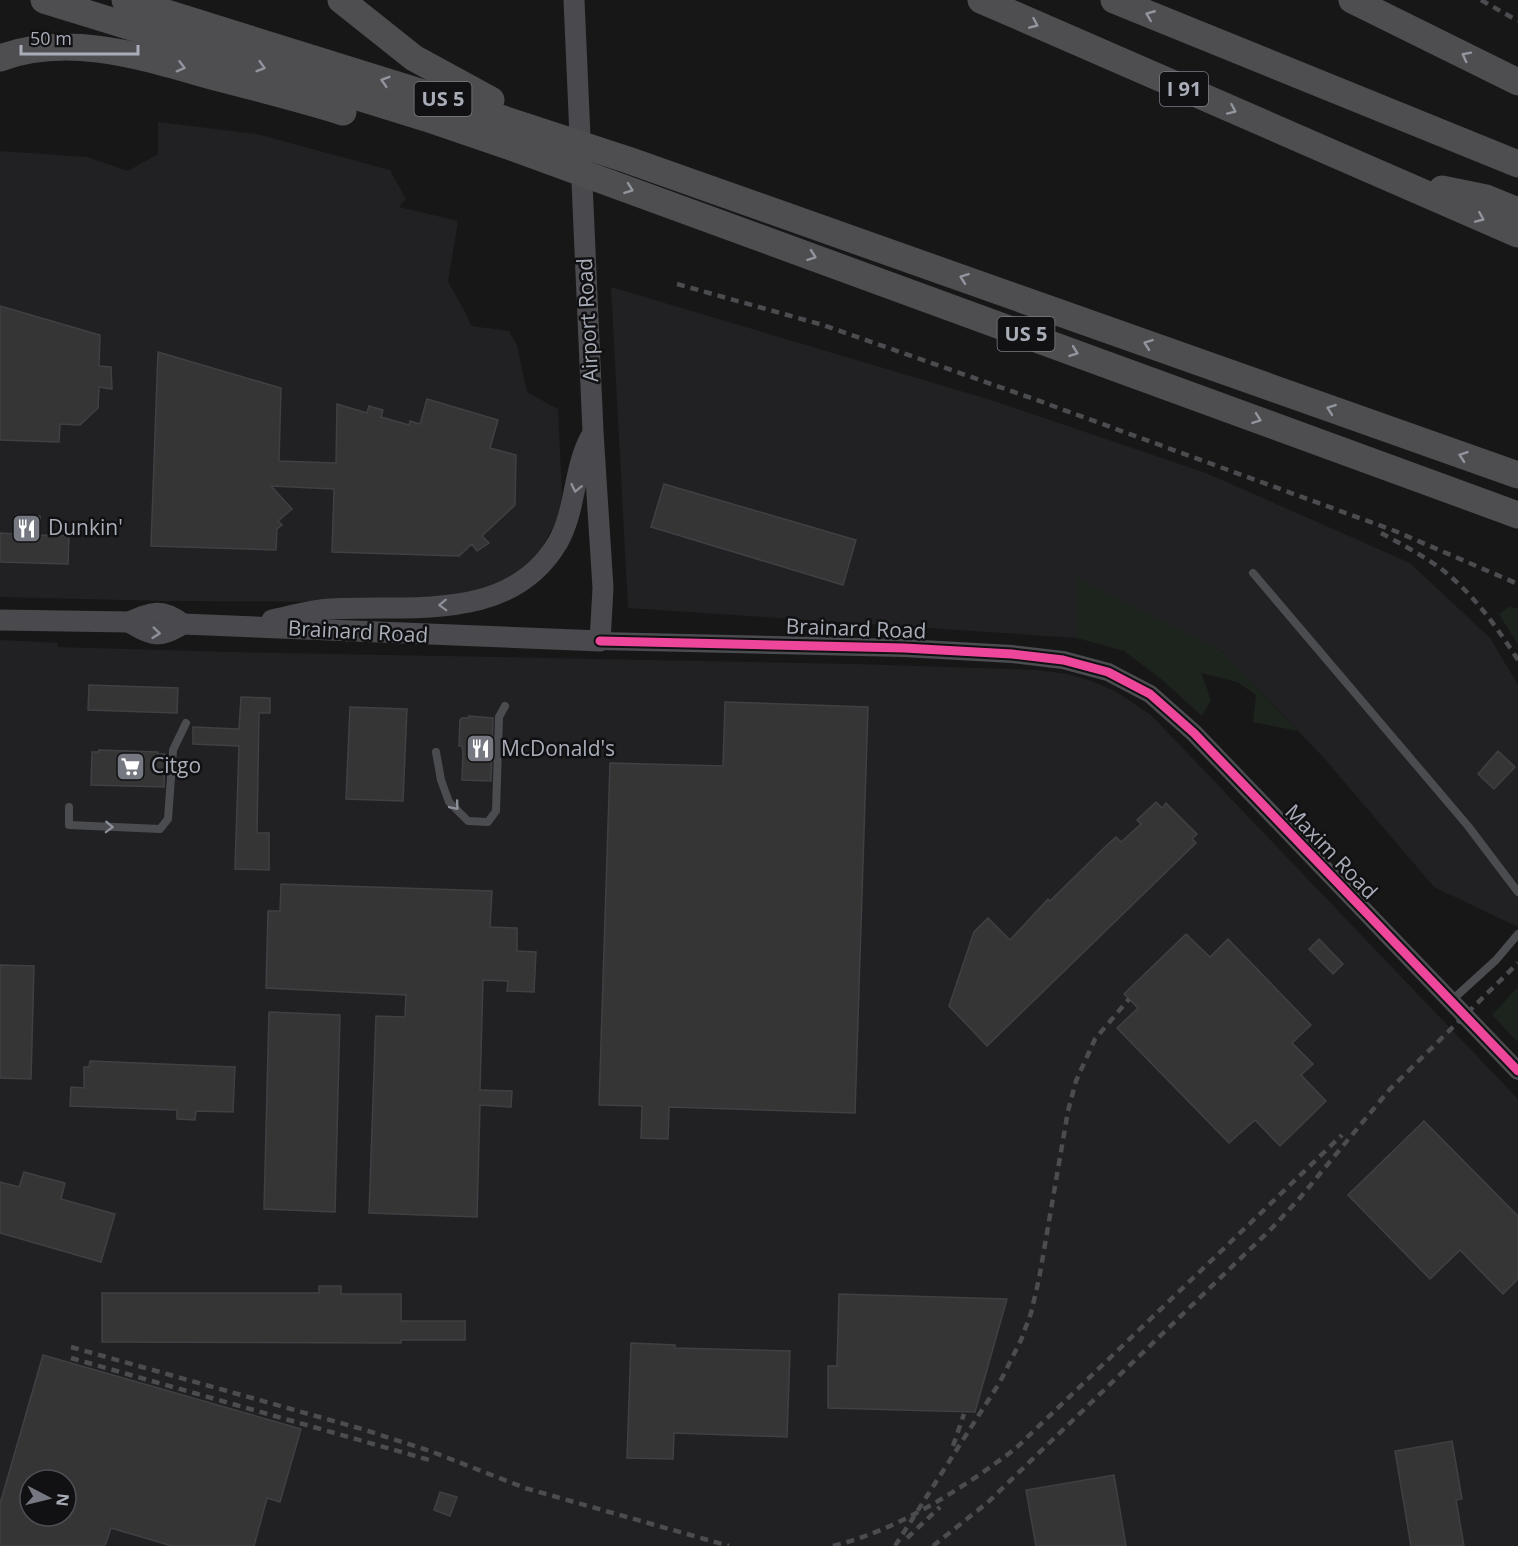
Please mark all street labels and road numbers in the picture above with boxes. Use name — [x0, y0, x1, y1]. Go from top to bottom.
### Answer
road number: I 91 — [1160, 72, 1208, 106]
road number: US 5 — [414, 82, 472, 116]
street label: Airport Road — [570, 257, 604, 383]
road number: US 5 — [998, 317, 1054, 351]
street label: Brainard Road — [785, 612, 927, 644]
street label: Brainard Road — [287, 613, 429, 649]
street label: Maxim Road — [1279, 798, 1384, 905]

